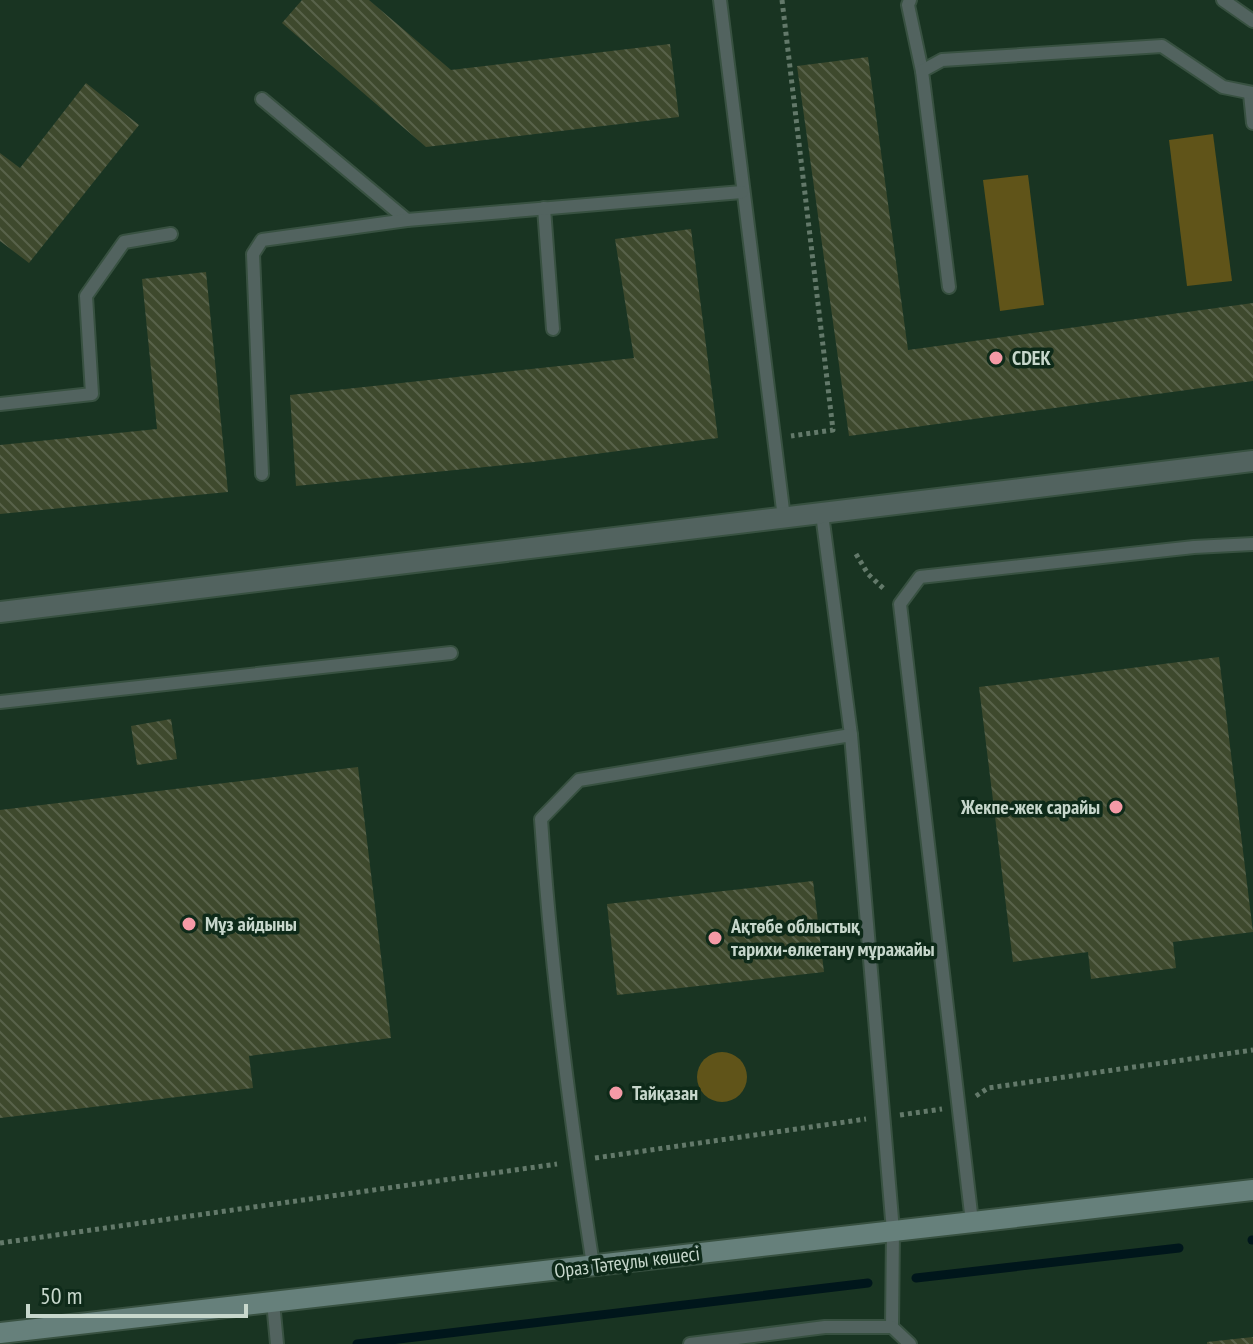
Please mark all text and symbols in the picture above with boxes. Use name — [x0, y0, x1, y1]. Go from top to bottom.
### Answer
place label: CDEK — [1012, 345, 1051, 371]
marker: CDEK — [987, 349, 1005, 367]
place label: Жекпе-жек сарайы — [960, 794, 1100, 820]
marker: Жекпе-жек сарайы — [1107, 798, 1125, 816]
place label: Мұз айдыны — [205, 911, 297, 937]
place label: Ақтөбе облыстық тарихи-өлкетану мұражайы — [730, 913, 935, 962]
marker: Мұз айдыны — [180, 915, 198, 933]
marker: Ақтөбе облыстық тарихи-өлкетану мұражайы — [706, 929, 724, 947]
place label: Тайқазан — [632, 1080, 698, 1106]
marker: Тайқазан — [607, 1084, 625, 1102]
street label: Ораз Тәтеұлы көшесі — [553, 1240, 701, 1284]
scale bar — [28, 1268, 246, 1318]
text: 50 m — [40, 1280, 82, 1311]

